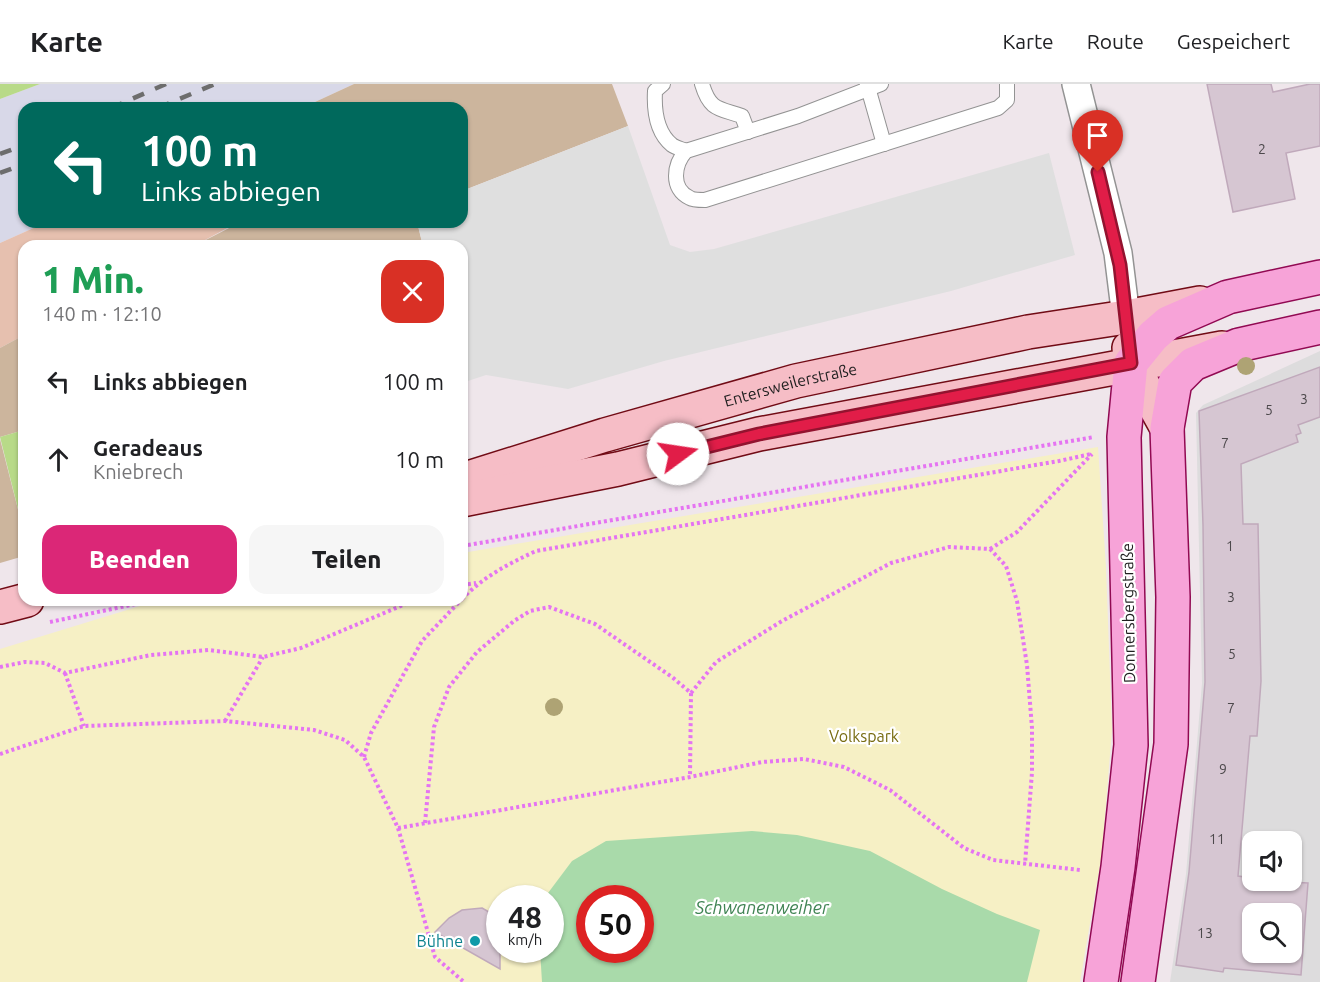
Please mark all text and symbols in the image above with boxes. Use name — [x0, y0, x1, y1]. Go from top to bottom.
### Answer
text: Karte — [30, 26, 103, 57]
text: Karte — [1002, 29, 1054, 53]
text: Route — [1087, 29, 1144, 53]
text: Gespeichert — [1177, 29, 1290, 53]
pin — [1072, 110, 1123, 172]
icon: arrive — [1081, 119, 1114, 152]
icon: left — [42, 126, 120, 204]
text: 100 m — [141, 127, 258, 174]
house number: 2 — [1258, 141, 1266, 157]
text: Links abbiegen — [141, 176, 321, 206]
text: 1 Min. — [42, 259, 144, 300]
button: close — [381, 260, 444, 323]
text: 140 m · 12:10 — [42, 302, 162, 325]
street label: Entersweilerstraße — [722, 359, 858, 410]
icon: left — [42, 365, 75, 398]
text: Links abbiegen — [93, 369, 248, 394]
text: 100 m — [383, 369, 444, 394]
house number: 3 — [1300, 391, 1308, 407]
house number: 5 — [1265, 402, 1273, 418]
position arrow — [646, 422, 710, 486]
text: Geradeaus — [93, 435, 203, 460]
house number: 7 — [1221, 435, 1229, 451]
icon: ahead — [42, 443, 75, 476]
text: 10 m — [395, 447, 444, 472]
text: Kniebrech — [93, 460, 184, 483]
button: Beenden — [42, 525, 237, 594]
button: Teilen — [249, 525, 444, 594]
house number: 1 — [1226, 538, 1234, 554]
street label: Donnersbergstraße — [1118, 543, 1138, 683]
house number: 3 — [1227, 589, 1235, 605]
house number: 5 — [1228, 646, 1236, 662]
house number: 7 — [1227, 700, 1235, 716]
park label: Volkspark — [829, 727, 899, 745]
house number: 9 — [1219, 761, 1227, 777]
house number: 11 — [1209, 831, 1225, 847]
map controls — [1242, 831, 1302, 963]
button: sound — [1242, 831, 1302, 891]
speed limit sign: 50 — [576, 885, 654, 963]
water label: Schwanenweiher — [694, 897, 830, 917]
text: 48 — [508, 900, 542, 934]
button: search — [1242, 903, 1302, 963]
house number: 13 — [1197, 925, 1213, 941]
text: km/h — [508, 931, 542, 948]
place label: Bühne — [417, 932, 463, 950]
marker: Bühne — [468, 934, 482, 948]

